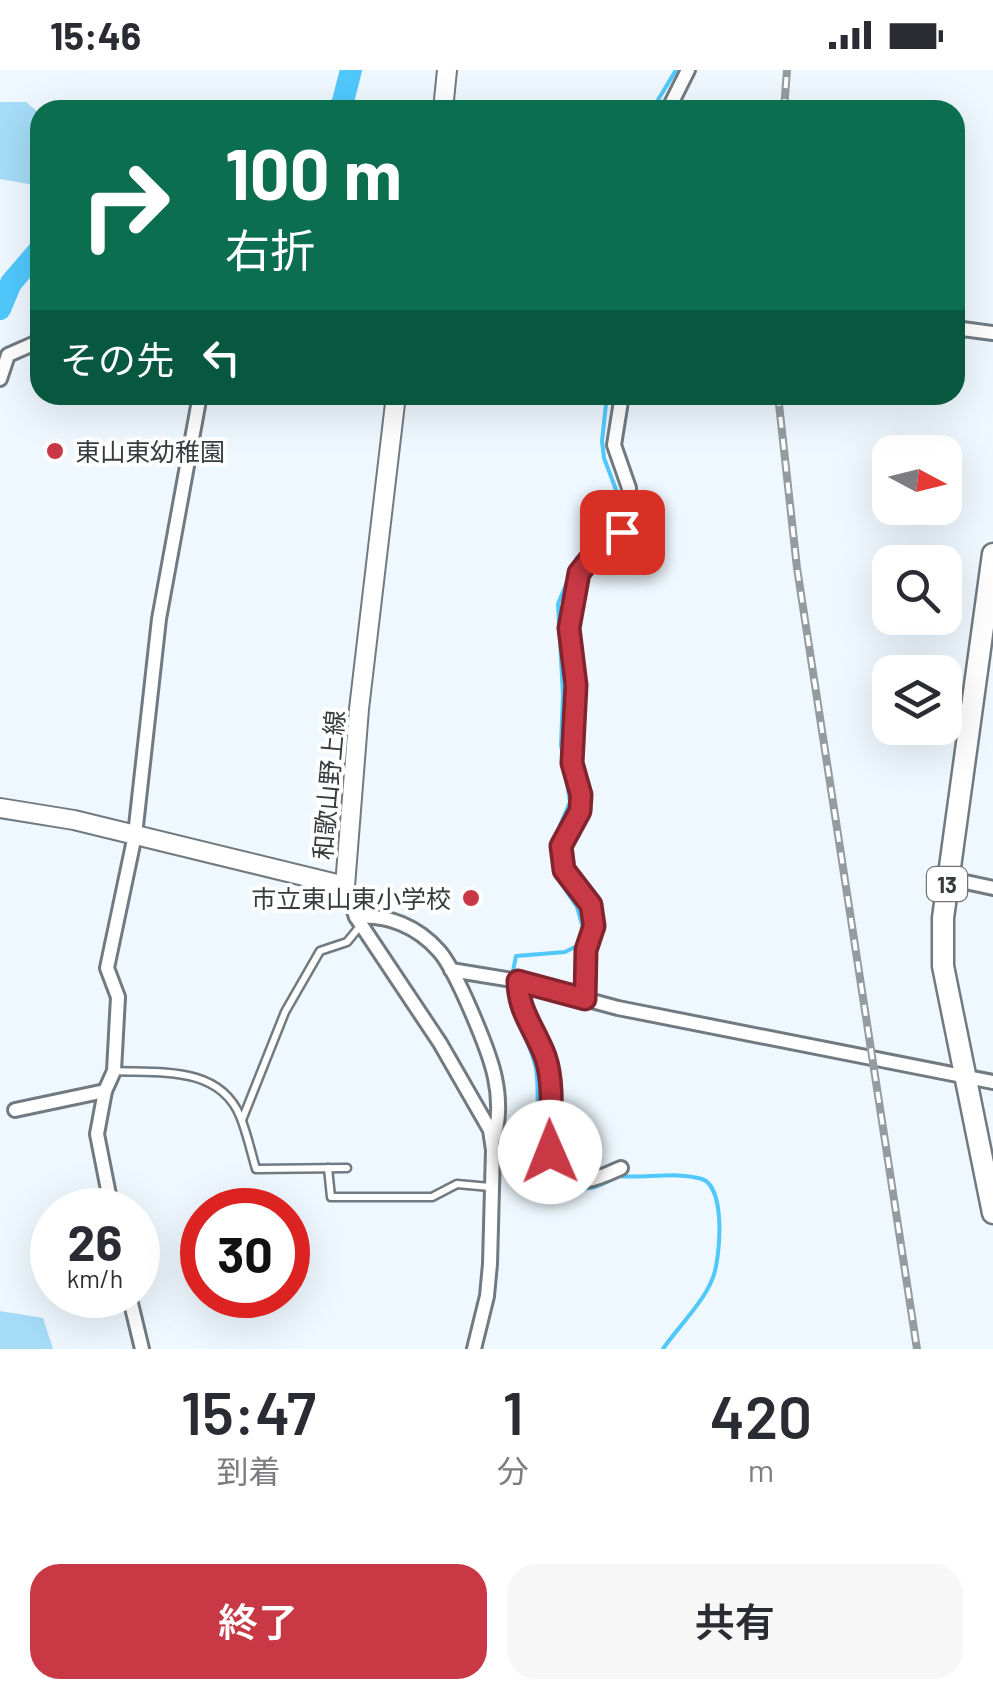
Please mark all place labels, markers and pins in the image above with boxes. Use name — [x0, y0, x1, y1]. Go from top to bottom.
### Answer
place label: 東山東幼稚園 — [75, 436, 225, 466]
marker: 東山東幼稚園 — [44, 440, 66, 462]
pin — [580, 490, 665, 575]
place label: 市立東山東小学校 — [251, 883, 451, 913]
marker: 市立東山東小学校 — [460, 887, 482, 909]

